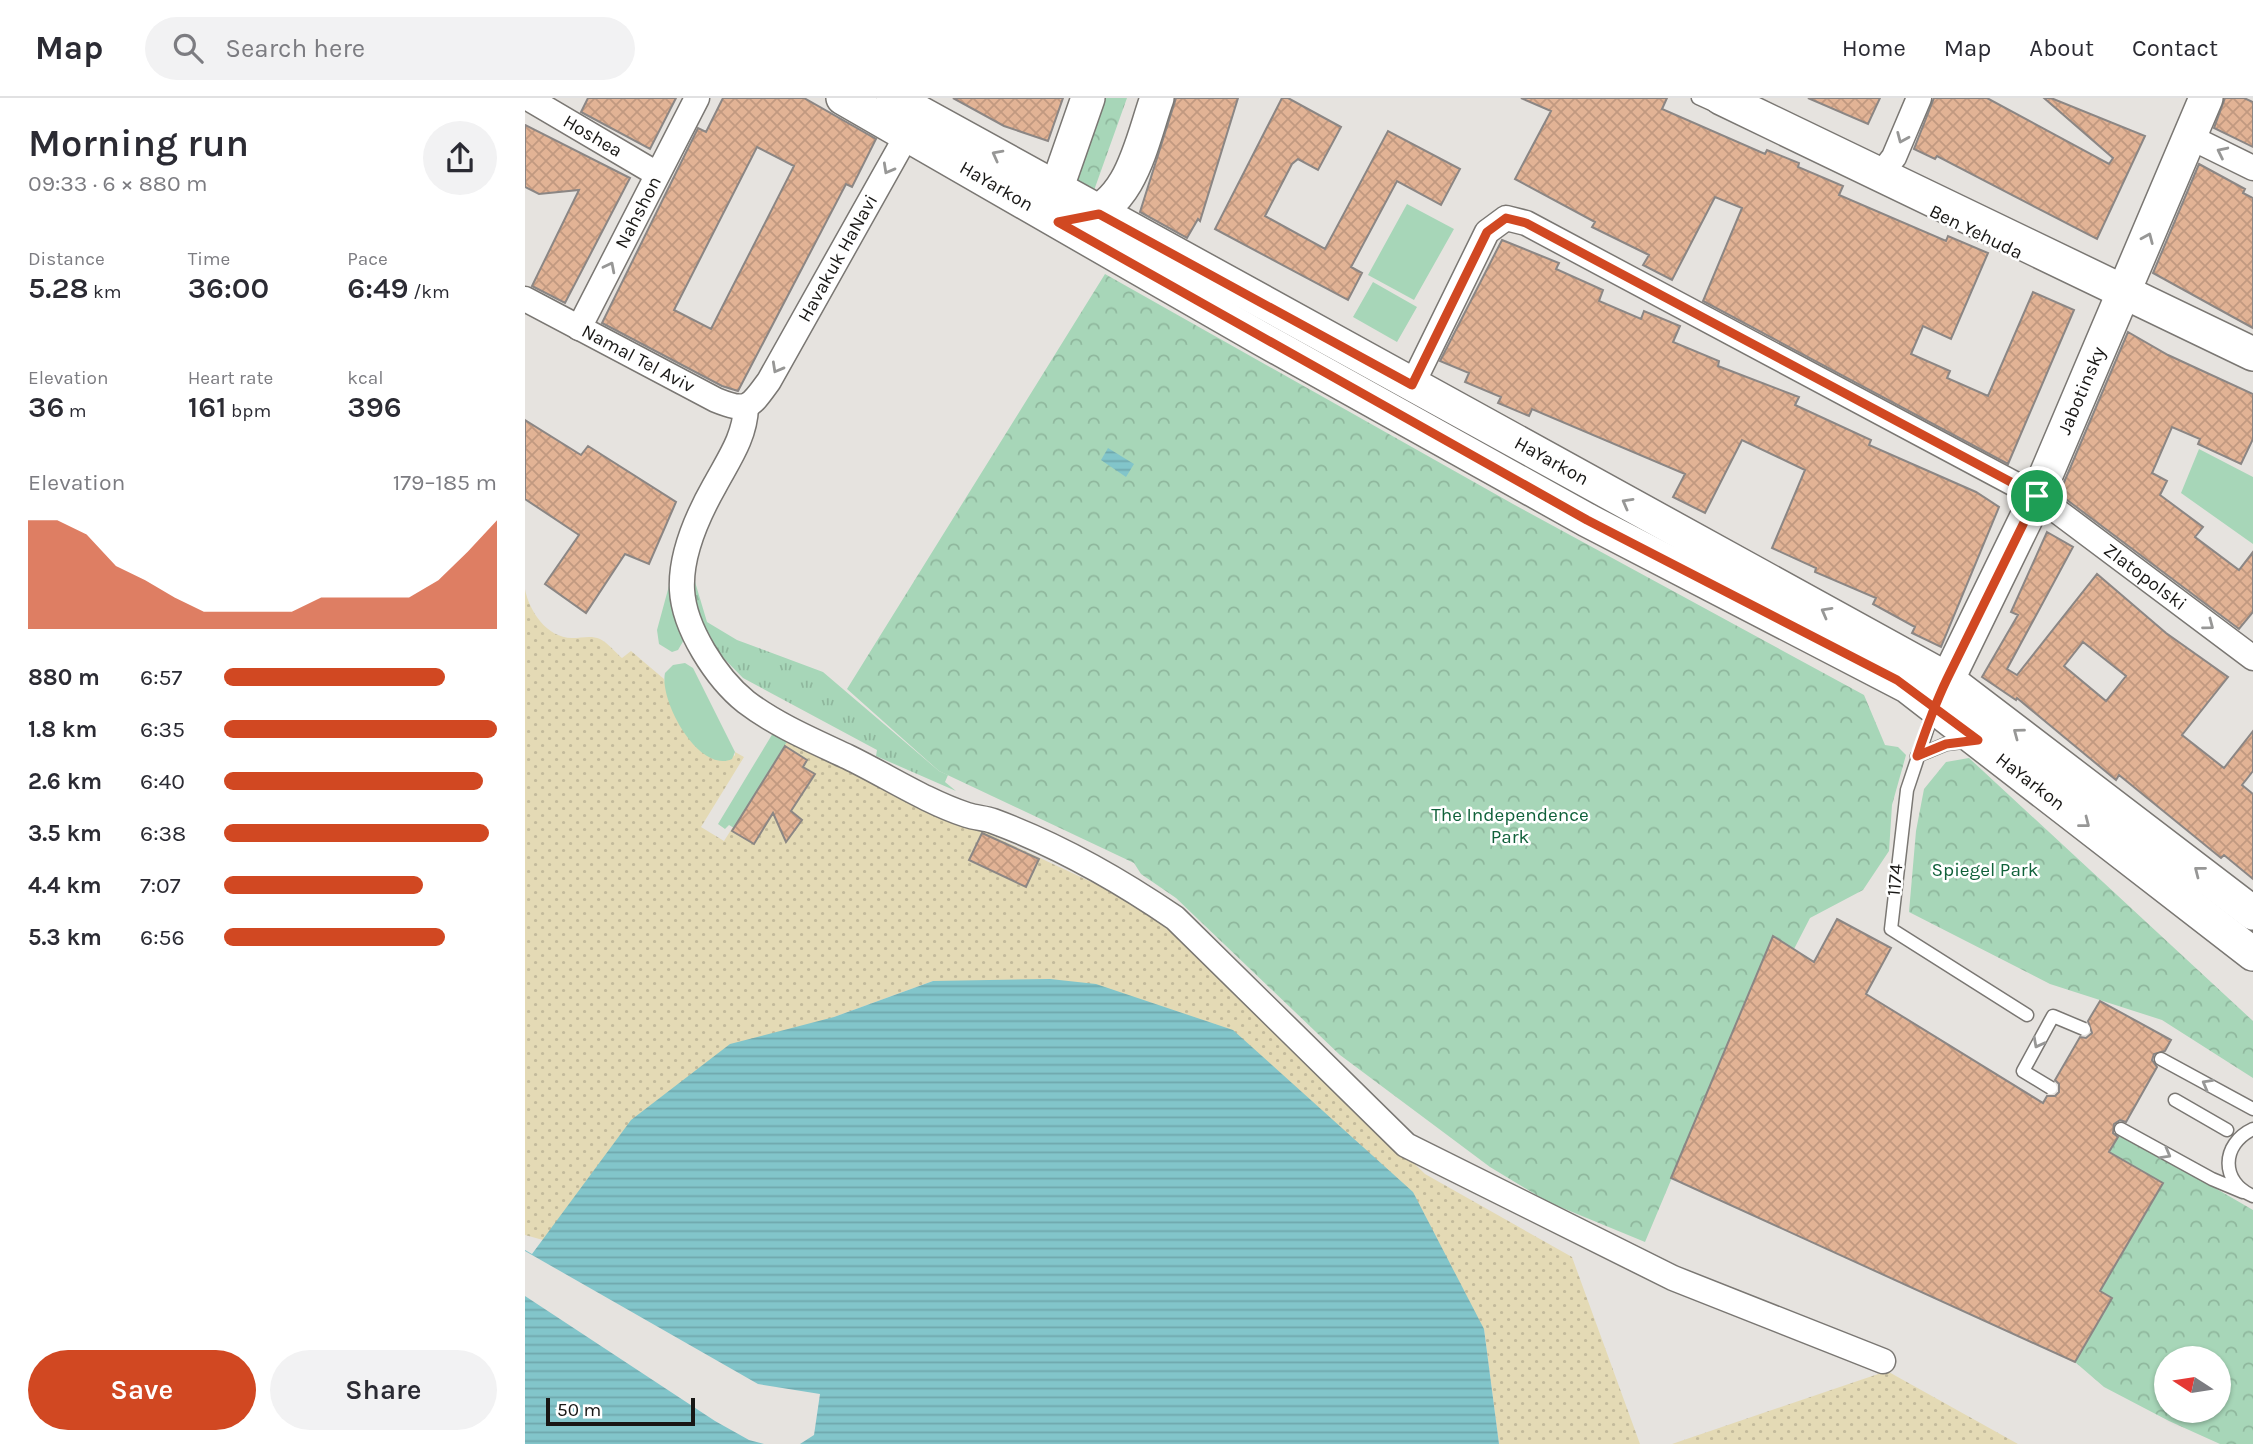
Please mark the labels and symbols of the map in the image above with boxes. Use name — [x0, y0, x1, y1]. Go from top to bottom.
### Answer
street label: Hoshea — [559, 110, 626, 162]
one-way arrow — [1896, 131, 1910, 143]
one-way arrow — [2217, 147, 2229, 161]
one-way arrow — [991, 150, 1004, 163]
street label: HaYarkon — [956, 156, 1037, 216]
one-way arrow — [883, 162, 896, 174]
street label: Nahshon — [611, 172, 666, 252]
street label: Havakuk HaNavi — [793, 191, 882, 326]
street label: Ben Yehuda — [1926, 200, 2026, 264]
one-way arrow — [2139, 232, 2153, 244]
one-way arrow — [601, 262, 615, 274]
street label: Namal Tel Aviv — [578, 320, 699, 398]
street label: Jabotinsky — [2053, 343, 2110, 438]
one-way arrow — [772, 361, 785, 373]
street label: HaYarkon — [1511, 432, 1593, 490]
pin — [2007, 466, 2067, 526]
one-way arrow — [1621, 498, 1634, 511]
street label: Zlatopolski — [2099, 539, 2191, 615]
one-way arrow — [1821, 607, 1833, 620]
one-way arrow — [2201, 617, 2214, 629]
one-way arrow — [2014, 728, 2026, 741]
street label: HaYarkon — [1992, 748, 2069, 815]
park label: The Independence Park — [1431, 804, 1589, 848]
one-way arrow — [2077, 815, 2090, 828]
park label: Spiegel Park — [1932, 859, 2039, 881]
street label: 1174 — [1883, 863, 1907, 897]
one-way arrow — [2194, 867, 2207, 880]
one-way arrow — [2033, 1035, 2046, 1048]
one-way arrow — [2202, 1079, 2214, 1092]
one-way arrow — [2159, 1146, 2172, 1159]
north arrow — [2154, 1346, 2231, 1423]
scale bar — [546, 1395, 695, 1427]

